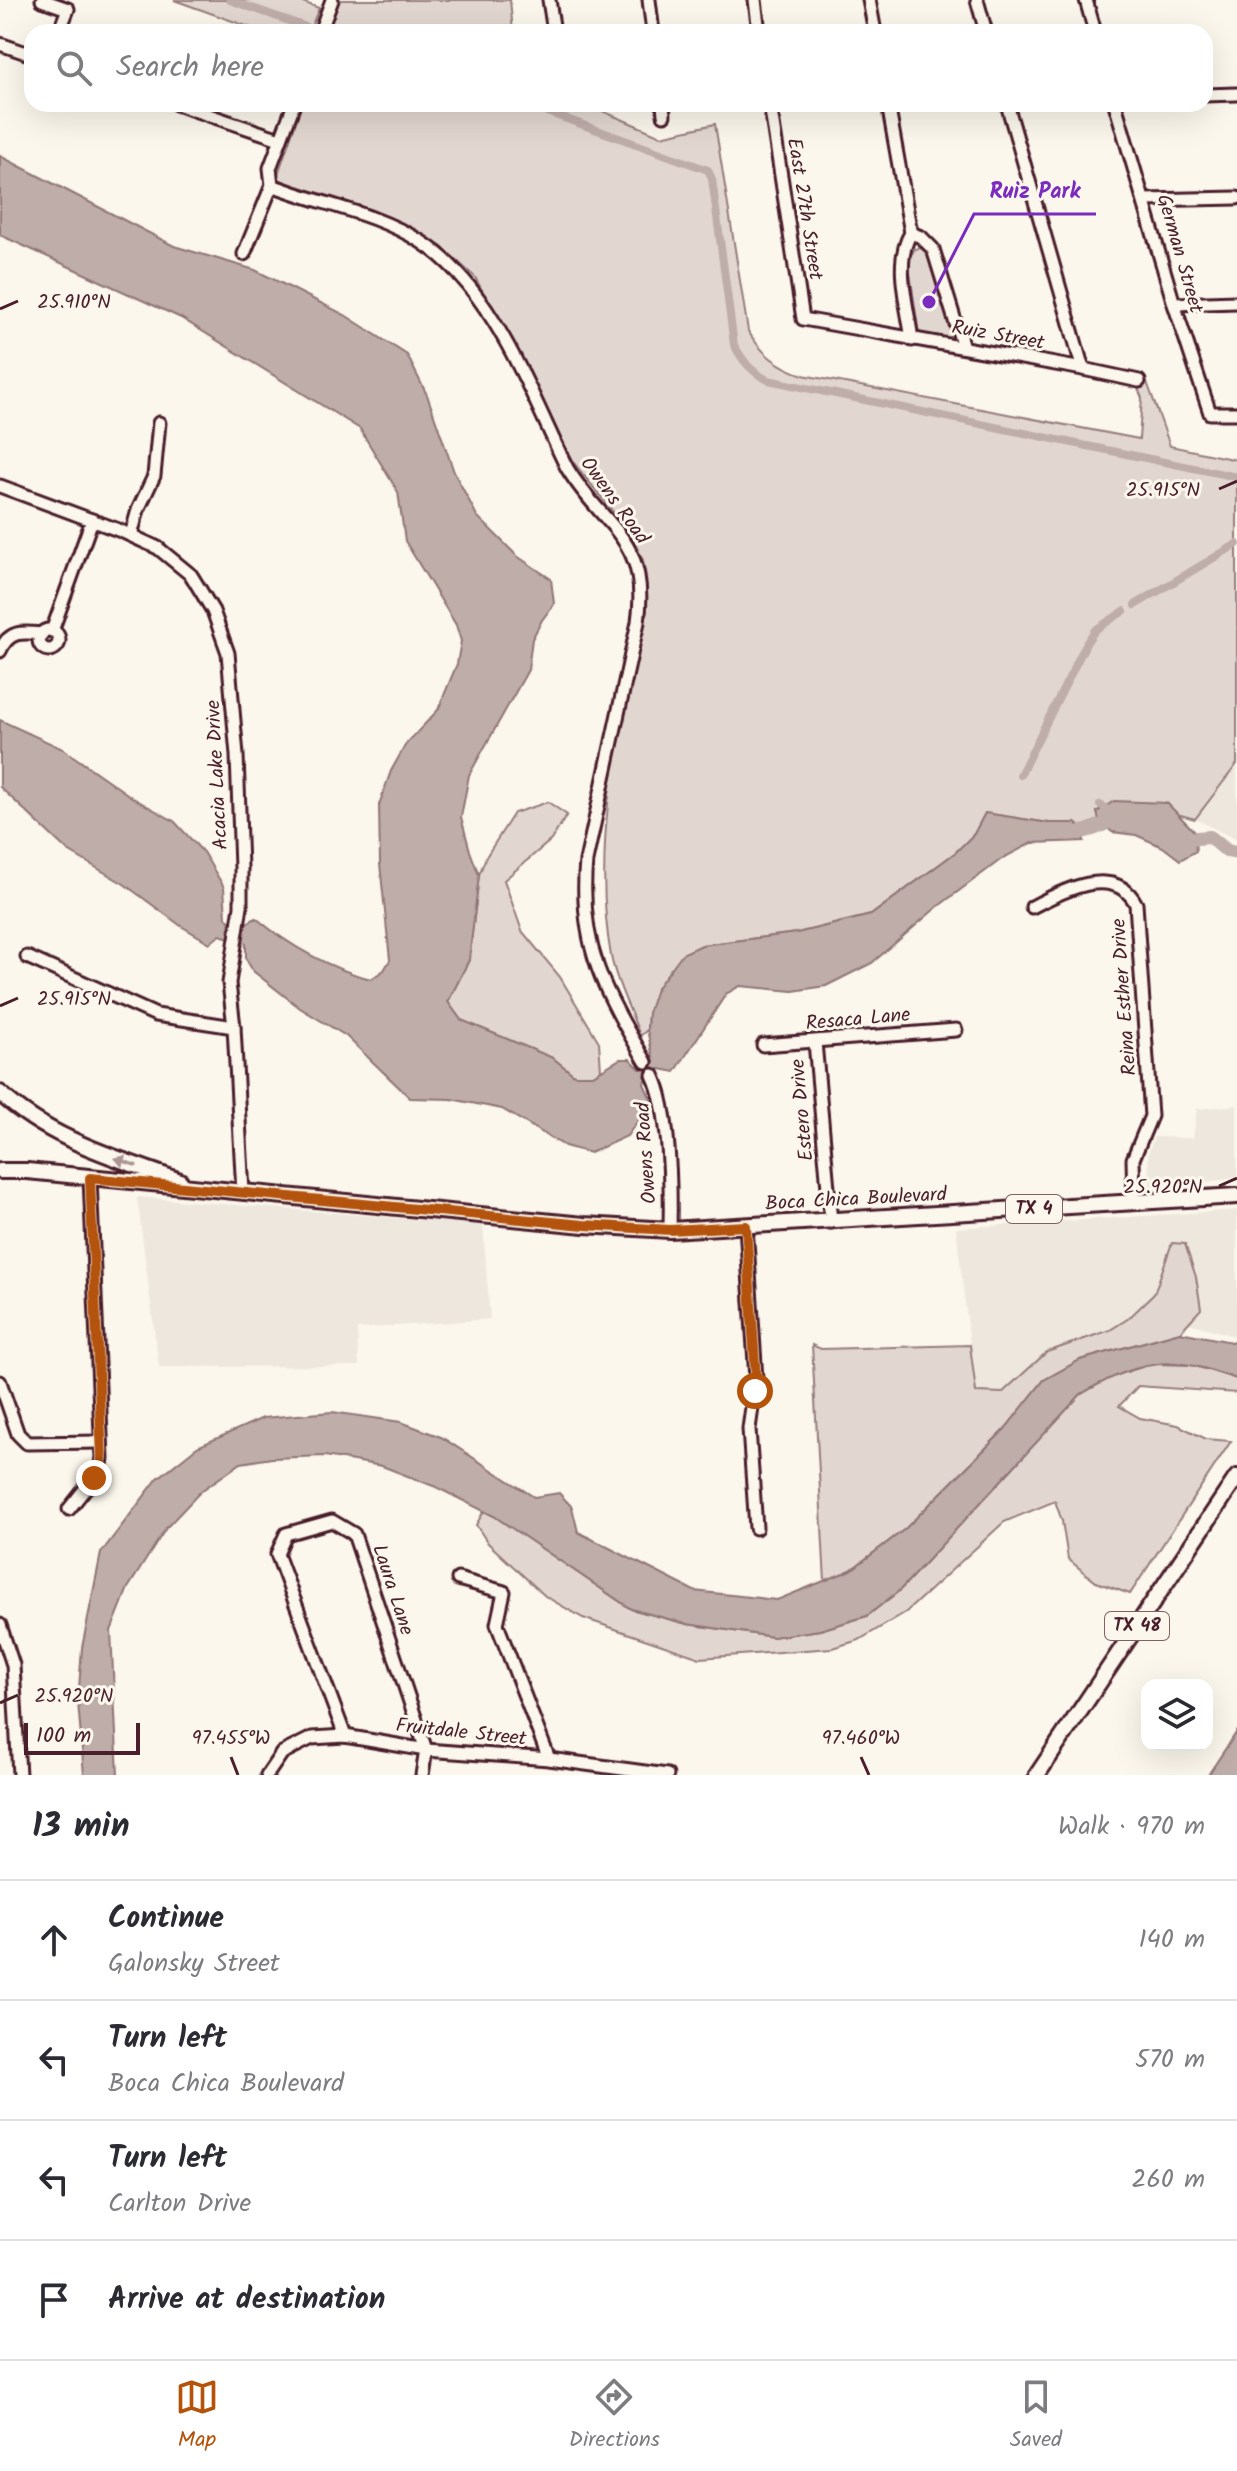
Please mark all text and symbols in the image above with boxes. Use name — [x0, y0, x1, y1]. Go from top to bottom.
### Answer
search box — [24, 24, 1213, 112]
text: Search here — [116, 44, 264, 92]
icon: search — [52, 46, 96, 90]
street label: East 27th Street — [777, 136, 831, 283]
callout: Ruiz Park — [974, 168, 1096, 214]
text: Ruiz Park — [990, 175, 1082, 210]
street label: German Street — [1147, 191, 1211, 318]
text: 25.910°N — [37, 287, 111, 319]
street label: Ruiz Street — [949, 312, 1047, 360]
street label: Owens Road — [571, 450, 658, 552]
text: 25.915°N — [1126, 475, 1200, 507]
street label: Acacia Lake Drive — [198, 699, 238, 851]
street label: Reina Esther Drive — [1104, 917, 1146, 1077]
text: 25.915°N — [37, 984, 111, 1016]
street label: Resaca Lane — [804, 999, 912, 1041]
street label: Estero Drive — [783, 1058, 823, 1162]
street label: Owens Road — [627, 1100, 667, 1205]
one-way arrow — [114, 1155, 138, 1167]
text: 25.920°N — [1124, 1172, 1202, 1204]
street label: Boca Chica Boulevard — [764, 1179, 949, 1221]
road number: TX 4 — [1006, 1195, 1062, 1223]
route start — [737, 1373, 773, 1409]
route end — [76, 1460, 112, 1496]
street label: Laura Lane — [362, 1540, 422, 1640]
road number: TX 48 — [1105, 1612, 1169, 1640]
map controls — [1141, 1679, 1213, 1751]
button: layers — [1141, 1679, 1213, 1751]
text: 25.920°N — [35, 1681, 113, 1713]
street label: Fruitdale Street — [394, 1710, 528, 1756]
scale bar — [24, 1719, 140, 1755]
text: 100 m — [36, 1719, 91, 1754]
text: 97.455°W — [192, 1723, 270, 1755]
text: 97.460°W — [822, 1723, 900, 1755]
text: 13 min — [32, 1800, 129, 1854]
text: Walk · 970 m — [1058, 1806, 1205, 1848]
text: Continue — [108, 1895, 224, 1943]
icon: ahead — [32, 1918, 76, 1962]
text: 140 m — [1138, 1919, 1205, 1961]
text: Galonsky Street — [108, 1943, 280, 1985]
text: Turn left — [108, 2015, 227, 2063]
icon: left — [32, 2038, 76, 2082]
text: 570 m — [1135, 2039, 1205, 2081]
text: Boca Chica Boulevard — [108, 2063, 344, 2105]
text: Turn left — [108, 2135, 227, 2183]
icon: left — [32, 2158, 76, 2202]
text: 260 m — [1131, 2159, 1205, 2201]
text: Carlton Drive — [108, 2183, 251, 2225]
text: Arrive at destination — [108, 2276, 385, 2324]
icon: arrive — [32, 2278, 76, 2322]
tab: Map — [175, 2375, 219, 2458]
tab: Directions — [569, 2375, 660, 2458]
tab: Saved — [1010, 2375, 1062, 2458]

